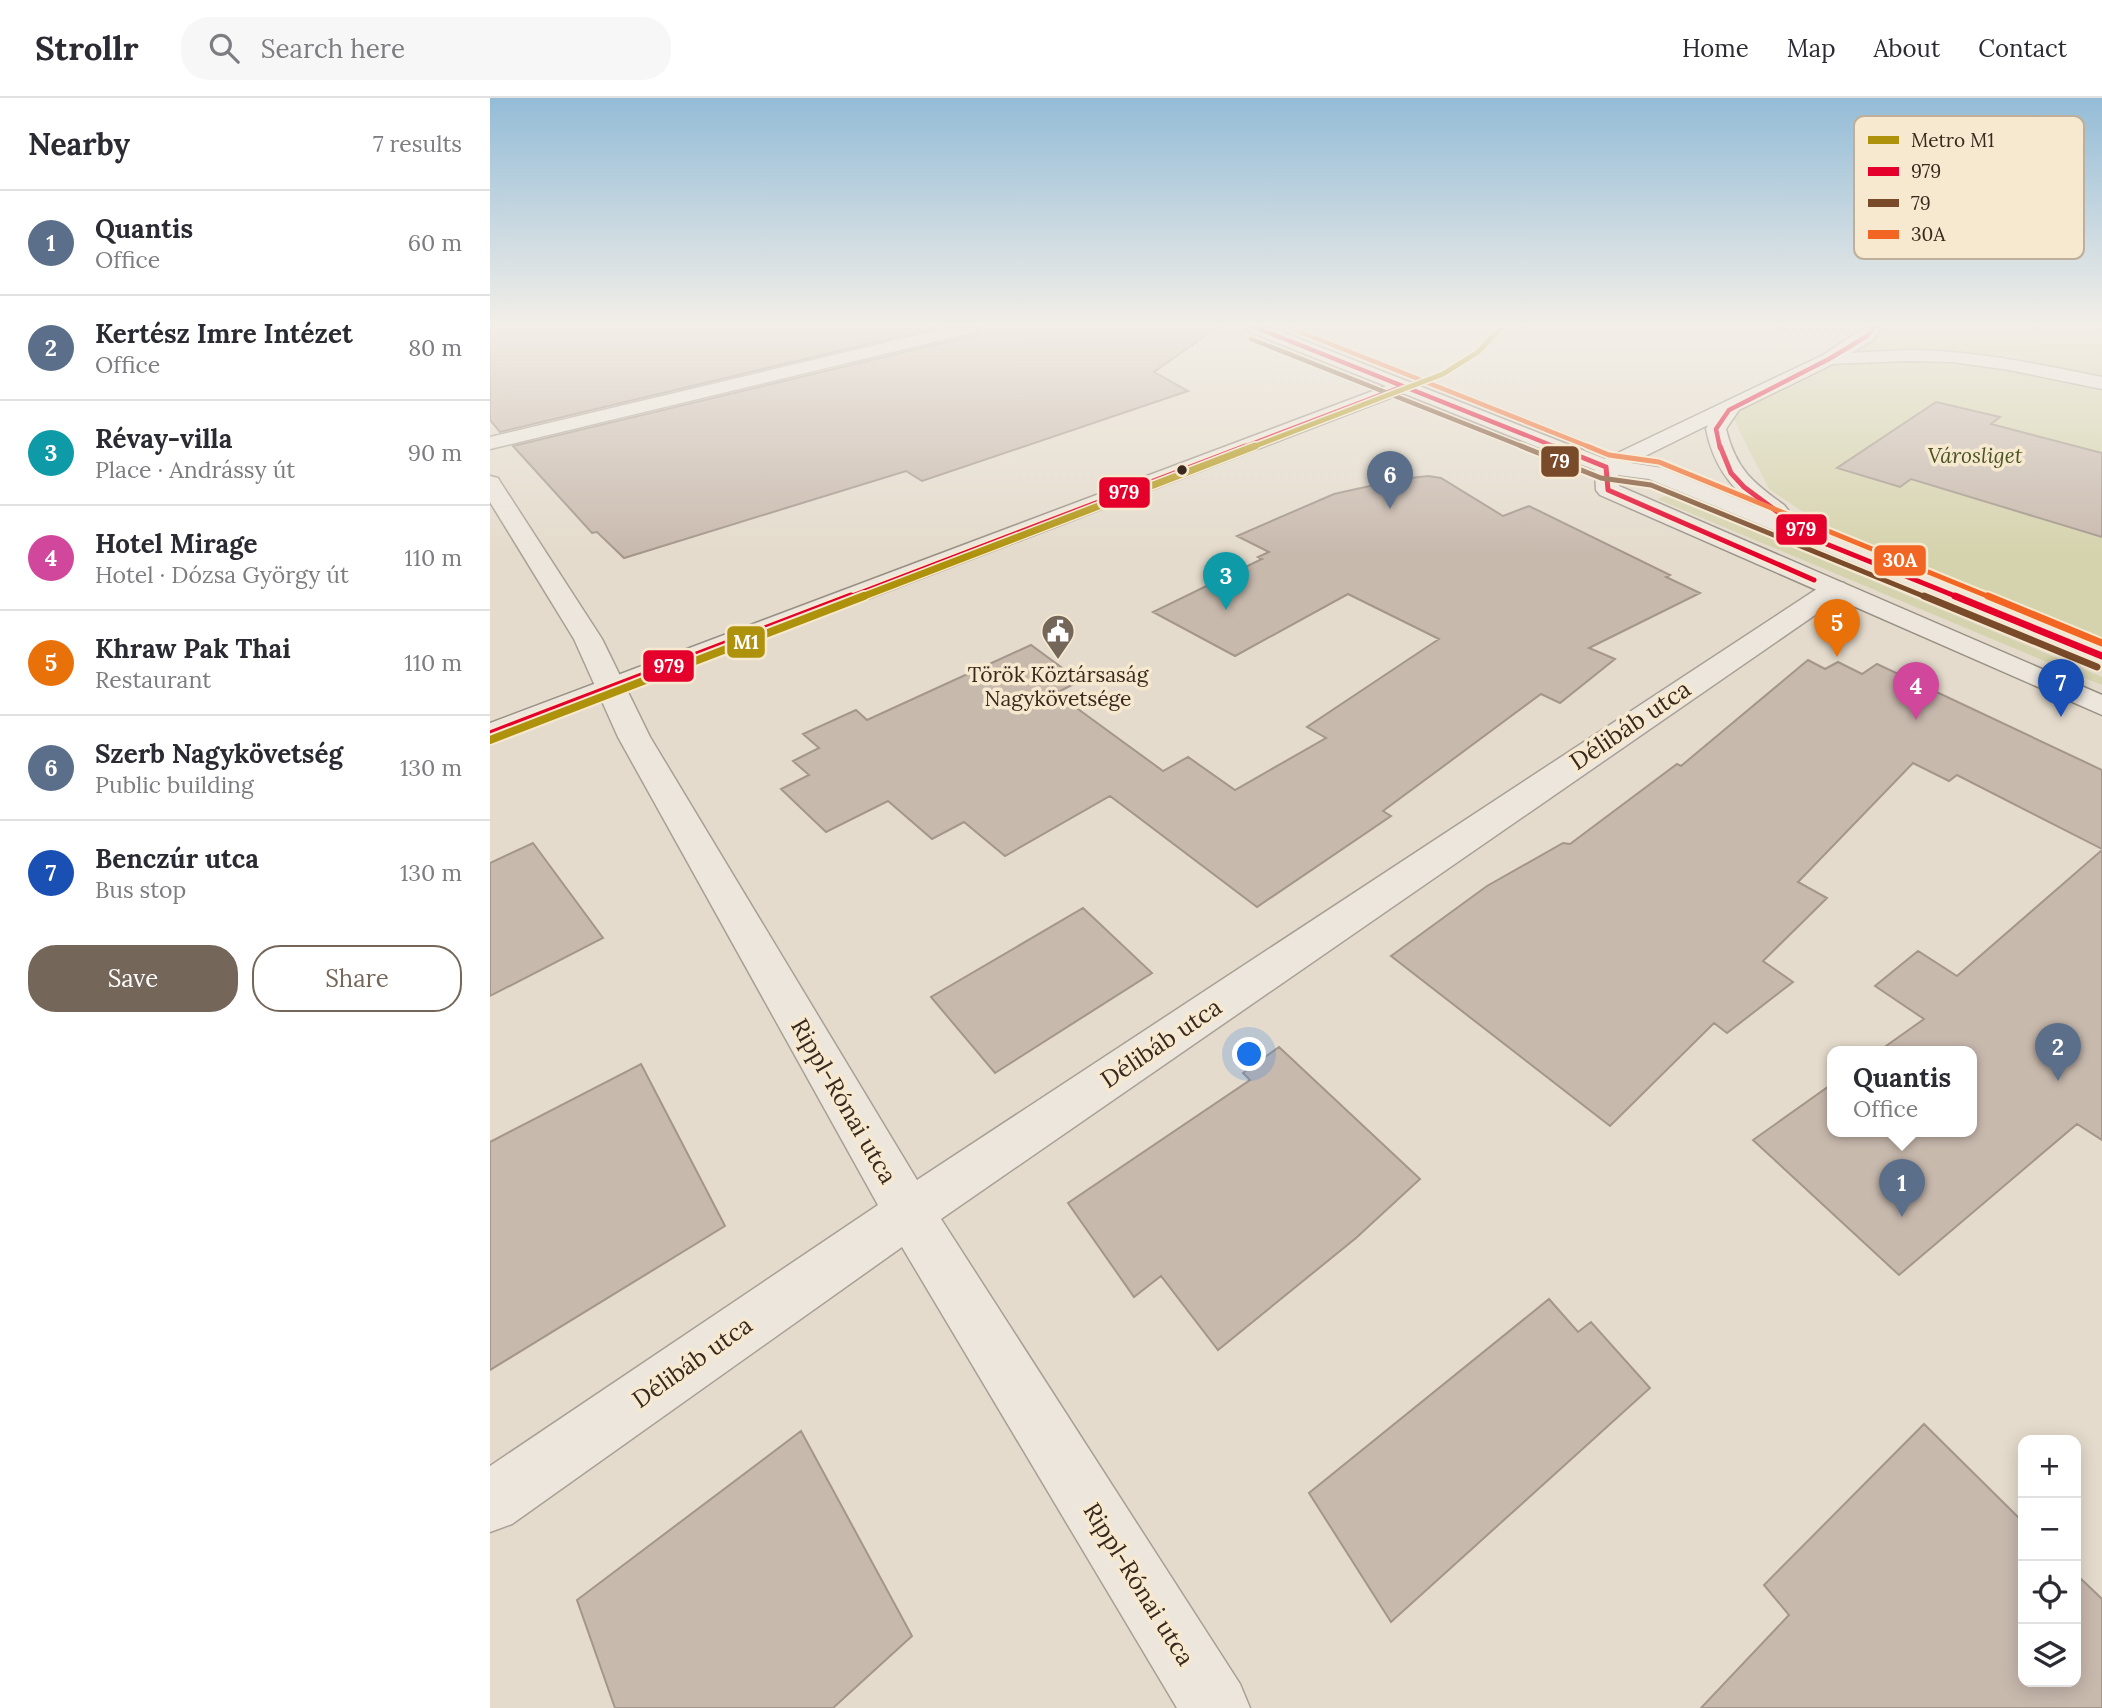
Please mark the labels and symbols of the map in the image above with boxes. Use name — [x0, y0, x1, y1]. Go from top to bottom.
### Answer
legend — [1854, 116, 2084, 259]
text: Metro M1 — [1911, 128, 1994, 152]
text: 979 — [1911, 159, 1941, 183]
text: 79 — [1911, 191, 1931, 215]
text: 30A — [1911, 222, 1946, 246]
park label: Városliget — [1928, 442, 2023, 469]
line badge: 79 — [1540, 445, 1580, 478]
text: 79 — [1550, 449, 1570, 473]
pin: 6 — [1367, 451, 1413, 509]
unlabelled marker — [1175, 463, 1189, 477]
line badge: 979 — [1098, 476, 1151, 509]
text: 979 — [1109, 480, 1139, 504]
line badge: 979 — [1775, 513, 1828, 546]
text: 979 — [1786, 517, 1816, 541]
line badge: 30A — [1873, 544, 1927, 577]
text: 30A — [1882, 548, 1918, 572]
pin: 3 — [1203, 552, 1249, 610]
pin: 5 — [1814, 599, 1860, 657]
public building icon: Török Köztársaság Nagykövetsége — [1039, 612, 1077, 661]
line badge: M1 — [726, 625, 766, 659]
text: M1 — [733, 630, 759, 654]
line badge: 979 — [642, 649, 695, 683]
text: 979 — [654, 654, 684, 678]
pin: 7 — [2038, 659, 2084, 717]
place label: Török Köztársaság Nagykövetsége — [968, 661, 1149, 712]
pin: 4 — [1893, 662, 1939, 720]
street label: Délibáb utca — [1564, 673, 1696, 777]
street label: Délibáb utca — [1095, 991, 1227, 1095]
street label: Rippl-Rónai utca — [784, 1013, 904, 1189]
pin: 2 — [2035, 1023, 2081, 1081]
your location — [1232, 1037, 1266, 1071]
pin: 1 — [1879, 1159, 1925, 1217]
street label: Délibáb utca — [626, 1309, 758, 1415]
street label: Rippl-Rónai utca — [1077, 1497, 1201, 1671]

